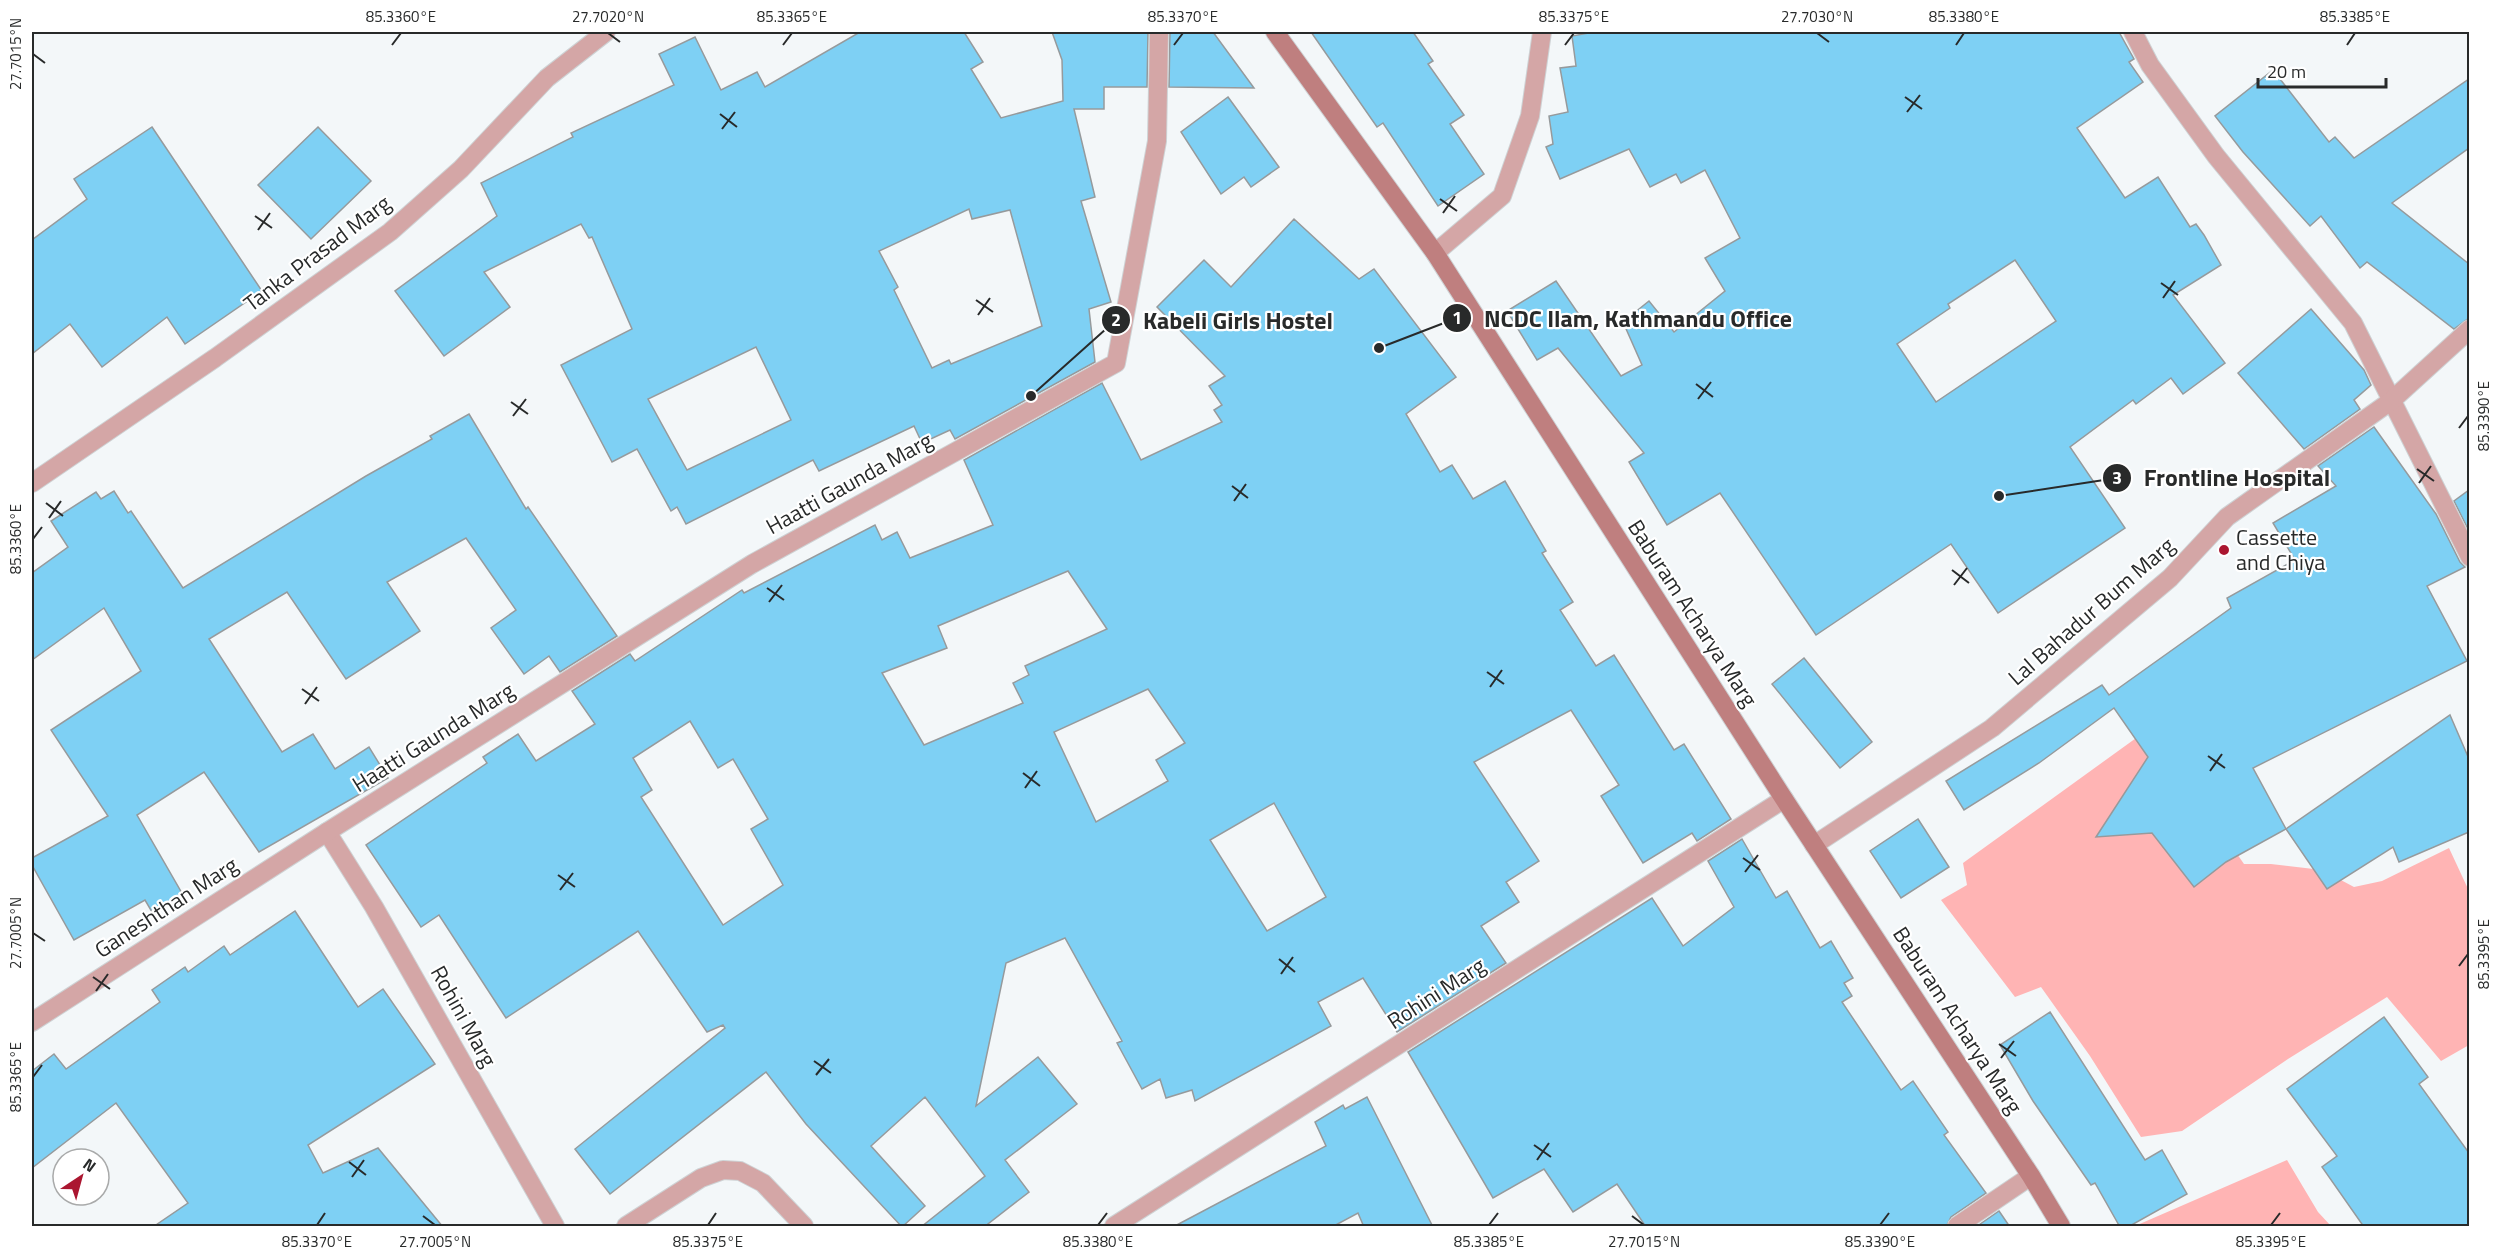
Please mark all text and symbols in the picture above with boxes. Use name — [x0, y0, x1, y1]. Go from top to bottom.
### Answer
text: 85.3360°E — [366, 5, 436, 28]
text: 27.7020°N — [572, 5, 644, 28]
text: 85.3365°E — [757, 5, 827, 28]
text: 85.3370°E — [1148, 5, 1218, 28]
text: 85.3375°E — [1539, 5, 1609, 28]
text: 27.7030°N — [1781, 5, 1853, 28]
text: 85.3380°E — [1929, 5, 1999, 28]
text: 85.3385°E — [2320, 5, 2390, 28]
text: 27.7015°N — [4, 18, 27, 90]
scale bar — [2258, 51, 2386, 89]
text: 20 m — [2267, 58, 2306, 85]
street label: Tanka Prasad Marg — [236, 186, 398, 320]
callout: NCDC Ilam, Kathmandu Office — [1442, 297, 1804, 339]
callout: Kabeli Girls Hostel — [1101, 299, 1345, 341]
text: NCDC Ilam, Kathmandu Office — [1484, 300, 1792, 336]
text: Kabeli Girls Hostel — [1143, 302, 1333, 338]
text: 1 — [1452, 304, 1462, 331]
text: 2 — [1111, 306, 1121, 333]
text: 85.3390°E — [2472, 381, 2495, 451]
street label: Haatti Gaunda Marg — [759, 423, 939, 543]
callout: Frontline Hospital — [2102, 457, 2342, 499]
text: Frontline Hospital — [2144, 459, 2330, 495]
text: 3 — [2112, 464, 2122, 491]
text: 85.3360°E — [4, 504, 27, 574]
street label: Baburam Acharya Marg — [1620, 513, 1766, 713]
place label: Cassette and Chiya — [2236, 520, 2325, 579]
street label: Lal Bahadur Bum Marg — [2000, 529, 2182, 693]
marker: Cassette and Chiya — [2217, 543, 2231, 557]
street label: Haatti Gaunda Marg — [345, 673, 521, 801]
street label: Ganeshthan Marg — [88, 848, 244, 966]
text: 27.7005°N — [4, 897, 27, 969]
text: 85.3395°E — [2472, 919, 2495, 989]
street label: Baburam Acharya Marg — [1885, 920, 2031, 1120]
street label: Rohini Marg — [1380, 948, 1492, 1038]
street label: Rohini Marg — [422, 959, 506, 1073]
text: 85.3365°E — [4, 1042, 27, 1112]
north arrow — [51, 1147, 111, 1207]
text: N — [78, 1152, 101, 1178]
text: 85.3370°E — [282, 1230, 352, 1253]
text: 27.7005°N — [399, 1230, 471, 1253]
text: 85.3375°E — [673, 1230, 743, 1253]
text: 85.3380°E — [1063, 1230, 1133, 1253]
text: 85.3385°E — [1454, 1230, 1524, 1253]
text: 27.7015°N — [1608, 1230, 1680, 1253]
text: 85.3390°E — [1845, 1230, 1915, 1253]
text: 85.3395°E — [2236, 1230, 2306, 1253]

